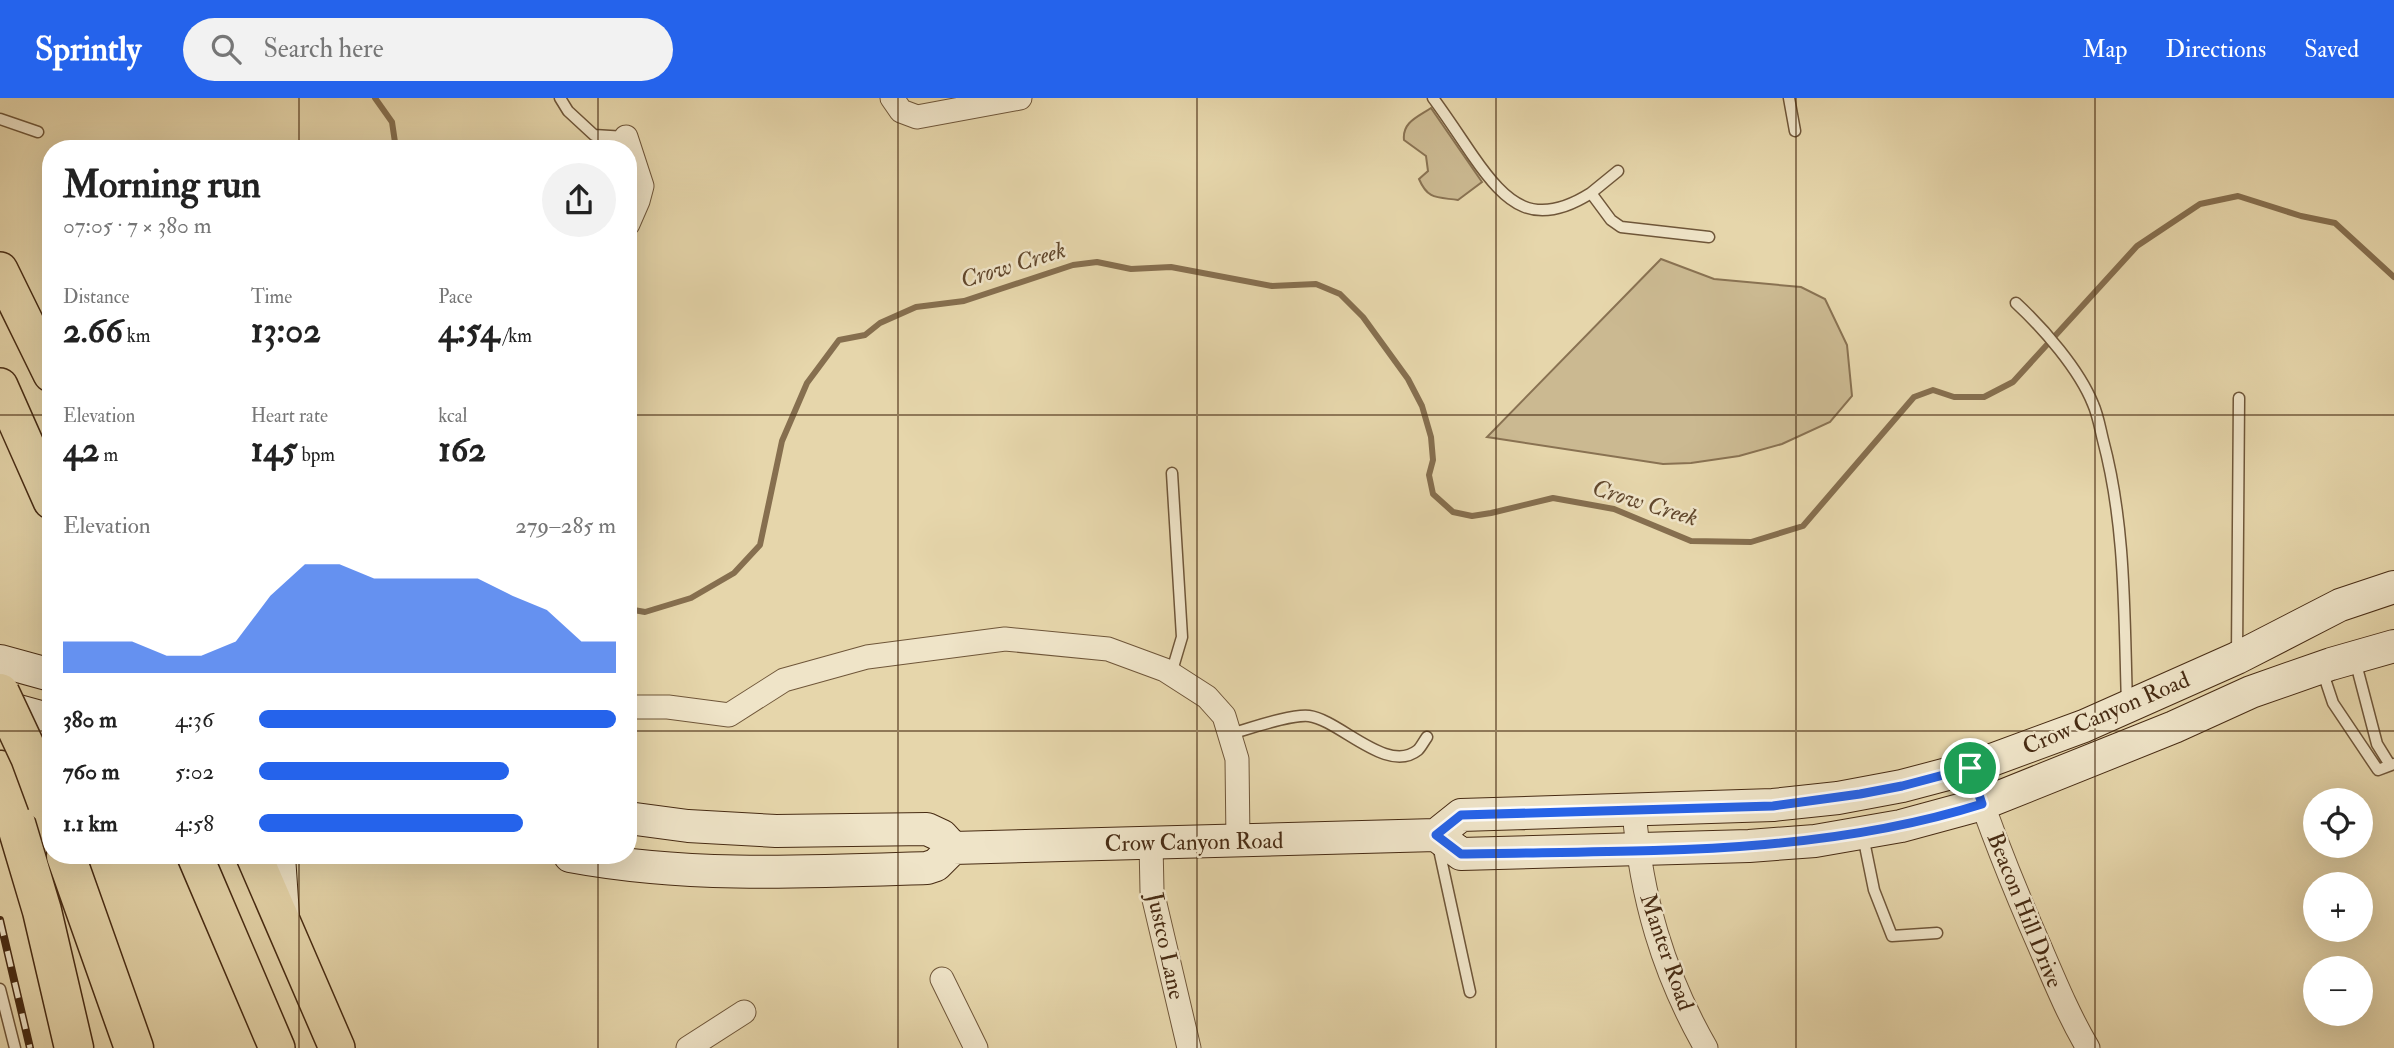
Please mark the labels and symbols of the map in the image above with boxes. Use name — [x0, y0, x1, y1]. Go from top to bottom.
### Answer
water label: Crow Creek — [957, 234, 1070, 296]
water label: Crow Creek — [1589, 472, 1702, 534]
street label: Crow Canyon Road — [2018, 665, 2194, 761]
pin — [1940, 738, 2000, 798]
street label: Crow Canyon Road — [1104, 826, 1284, 858]
street label: Beacon Hill Drive — [1981, 828, 2070, 992]
street label: Justco Lane — [1140, 889, 1192, 1003]
street label: Manter Road — [1633, 890, 1701, 1014]

